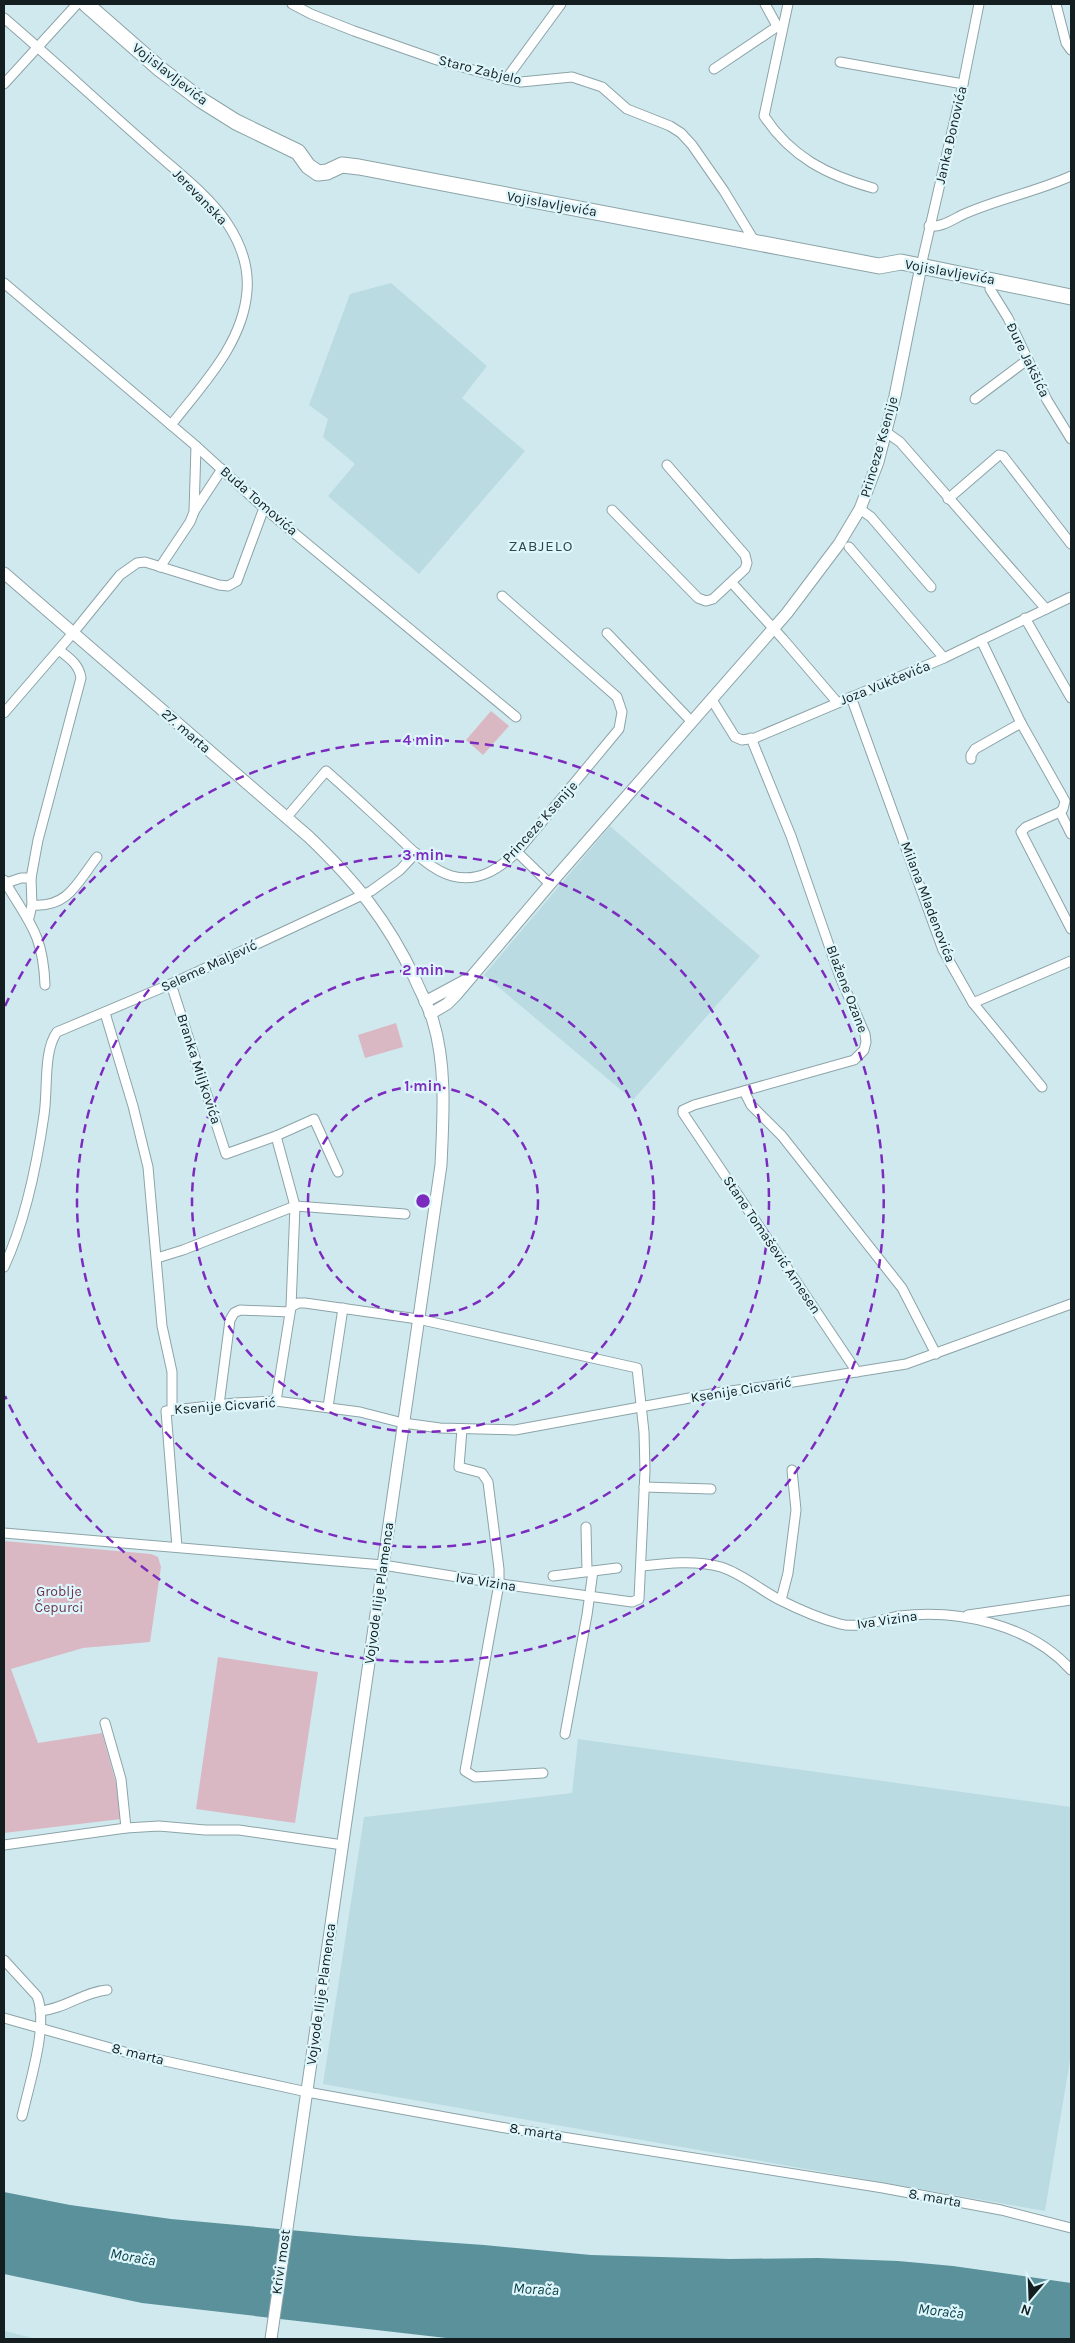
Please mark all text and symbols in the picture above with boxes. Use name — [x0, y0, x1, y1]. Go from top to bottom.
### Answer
street label: Vojislavljevića — [129, 39, 211, 109]
street label: Staro Zabjelo — [437, 51, 523, 89]
street label: Janka Đonovića — [931, 84, 971, 186]
street label: Jerevanska — [169, 165, 231, 229]
street label: Vojislavljevića — [506, 188, 598, 220]
street label: Vojislavljevića — [904, 256, 996, 288]
street label: Đure Jakšića — [1003, 320, 1053, 400]
street label: Princeze Ksenije — [856, 395, 902, 499]
street label: Buda Tomovića — [217, 463, 301, 539]
district label: ZABJELO — [509, 537, 574, 555]
street label: Joza Vukčevića — [837, 657, 933, 709]
street label: 27. marta — [158, 705, 214, 757]
text: 4 min — [402, 731, 444, 749]
street label: Princeze Ksenije — [499, 778, 581, 866]
street label: Milana Mladenovića — [897, 839, 959, 965]
text: 3 min — [402, 846, 444, 864]
street label: Seleme Maljević — [158, 936, 260, 996]
street label: Blažene Ozane — [823, 943, 871, 1035]
text: 2 min — [402, 961, 444, 979]
street label: Branka Miljkovića — [173, 1012, 225, 1126]
text: 1 min — [404, 1077, 442, 1095]
street label: Stane Tomašević Arnesen — [719, 1173, 825, 1317]
centre of rings — [414, 1192, 432, 1210]
street label: Ksenije Cicvarić — [689, 1374, 793, 1406]
street label: Ksenije Cicvarić — [174, 1394, 276, 1418]
street label: Vojvode Ilije Plamenca — [361, 1521, 397, 1665]
street label: Iva Vizina — [455, 1569, 517, 1595]
park label: Groblje Čepurci — [35, 1583, 83, 1616]
street label: Iva Vizina — [856, 1607, 918, 1633]
street label: Vojvode Ilije Plamenca — [303, 1922, 339, 2066]
street label: 8. marta — [110, 2039, 166, 2069]
street label: 8. marta — [508, 2119, 564, 2145]
street label: 8. marta — [907, 2185, 963, 2211]
street label: Krivi most — [268, 2228, 294, 2296]
water label: Morača — [109, 2244, 157, 2270]
north arrow — [1005, 2273, 1055, 2323]
water label: Morača — [513, 2279, 559, 2299]
water label: Morača — [917, 2299, 965, 2323]
text: N — [1018, 2300, 1033, 2319]

